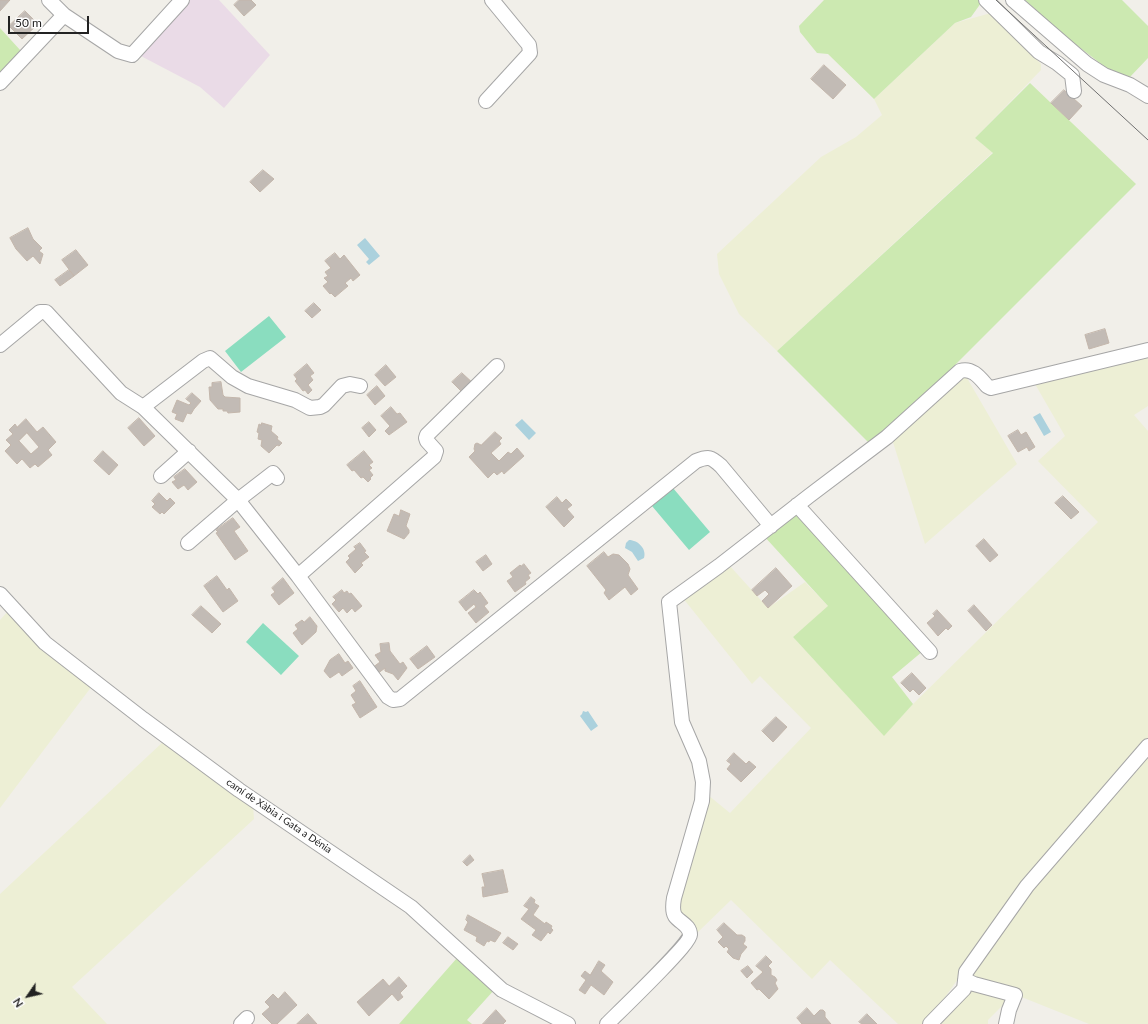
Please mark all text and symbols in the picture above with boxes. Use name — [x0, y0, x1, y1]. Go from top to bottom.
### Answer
scale bar — [10, 8, 91, 34]
text: 50 m — [15, 15, 42, 30]
street label: camí de Xàbia i Gata a Dénia — [224, 776, 334, 856]
north arrow — [8, 976, 48, 1016]
text: N — [10, 996, 25, 1010]

